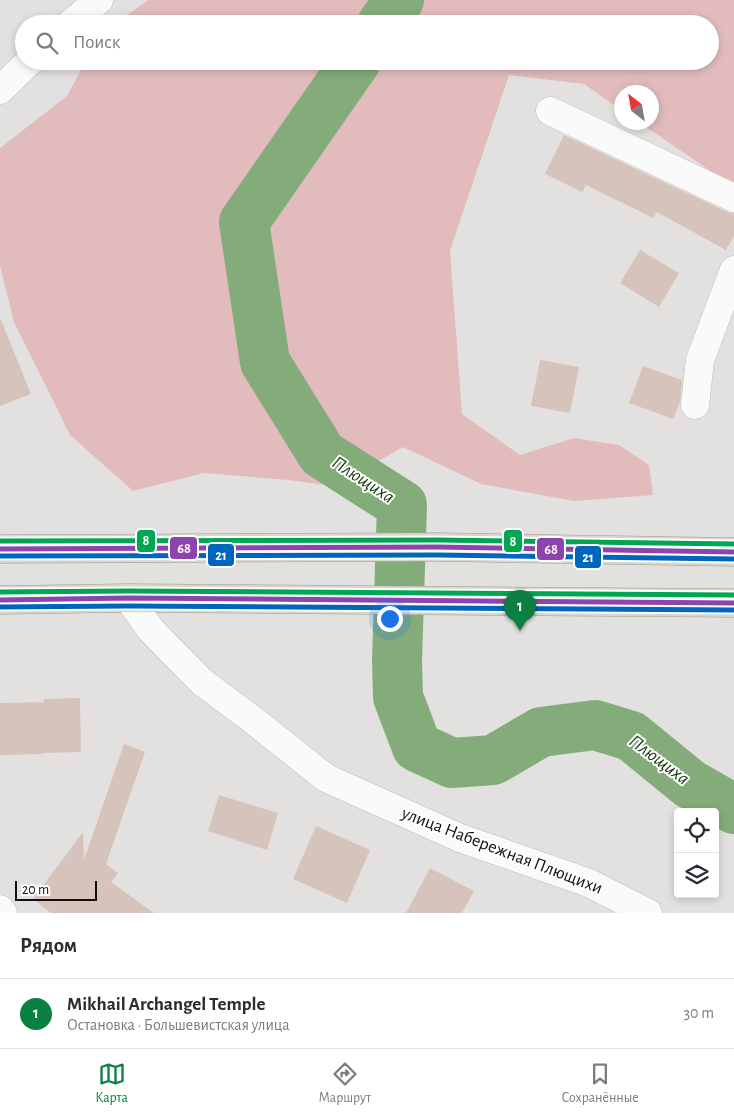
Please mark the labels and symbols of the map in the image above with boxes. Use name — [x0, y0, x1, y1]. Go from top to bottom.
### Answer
north arrow — [614, 85, 659, 130]
water label: Плющиха — [329, 453, 397, 507]
line badge: 8 — [136, 529, 156, 553]
line badge: 8 — [503, 529, 523, 553]
text: 8 — [143, 534, 150, 548]
text: 8 — [510, 535, 517, 549]
line badge: 68 — [169, 536, 198, 560]
line badge: 68 — [536, 537, 565, 561]
text: 68 — [177, 542, 191, 556]
line badge: 21 — [207, 543, 235, 567]
text: 68 — [544, 543, 558, 557]
line badge: 21 — [574, 545, 602, 569]
text: 21 — [215, 549, 227, 563]
text: 21 — [582, 551, 594, 565]
pin: 1 — [504, 590, 536, 631]
your location — [377, 606, 403, 632]
water label: Плющиха — [625, 731, 693, 789]
street label: улица Набережная Плющихи — [398, 803, 605, 898]
scale bar — [15, 878, 98, 901]

